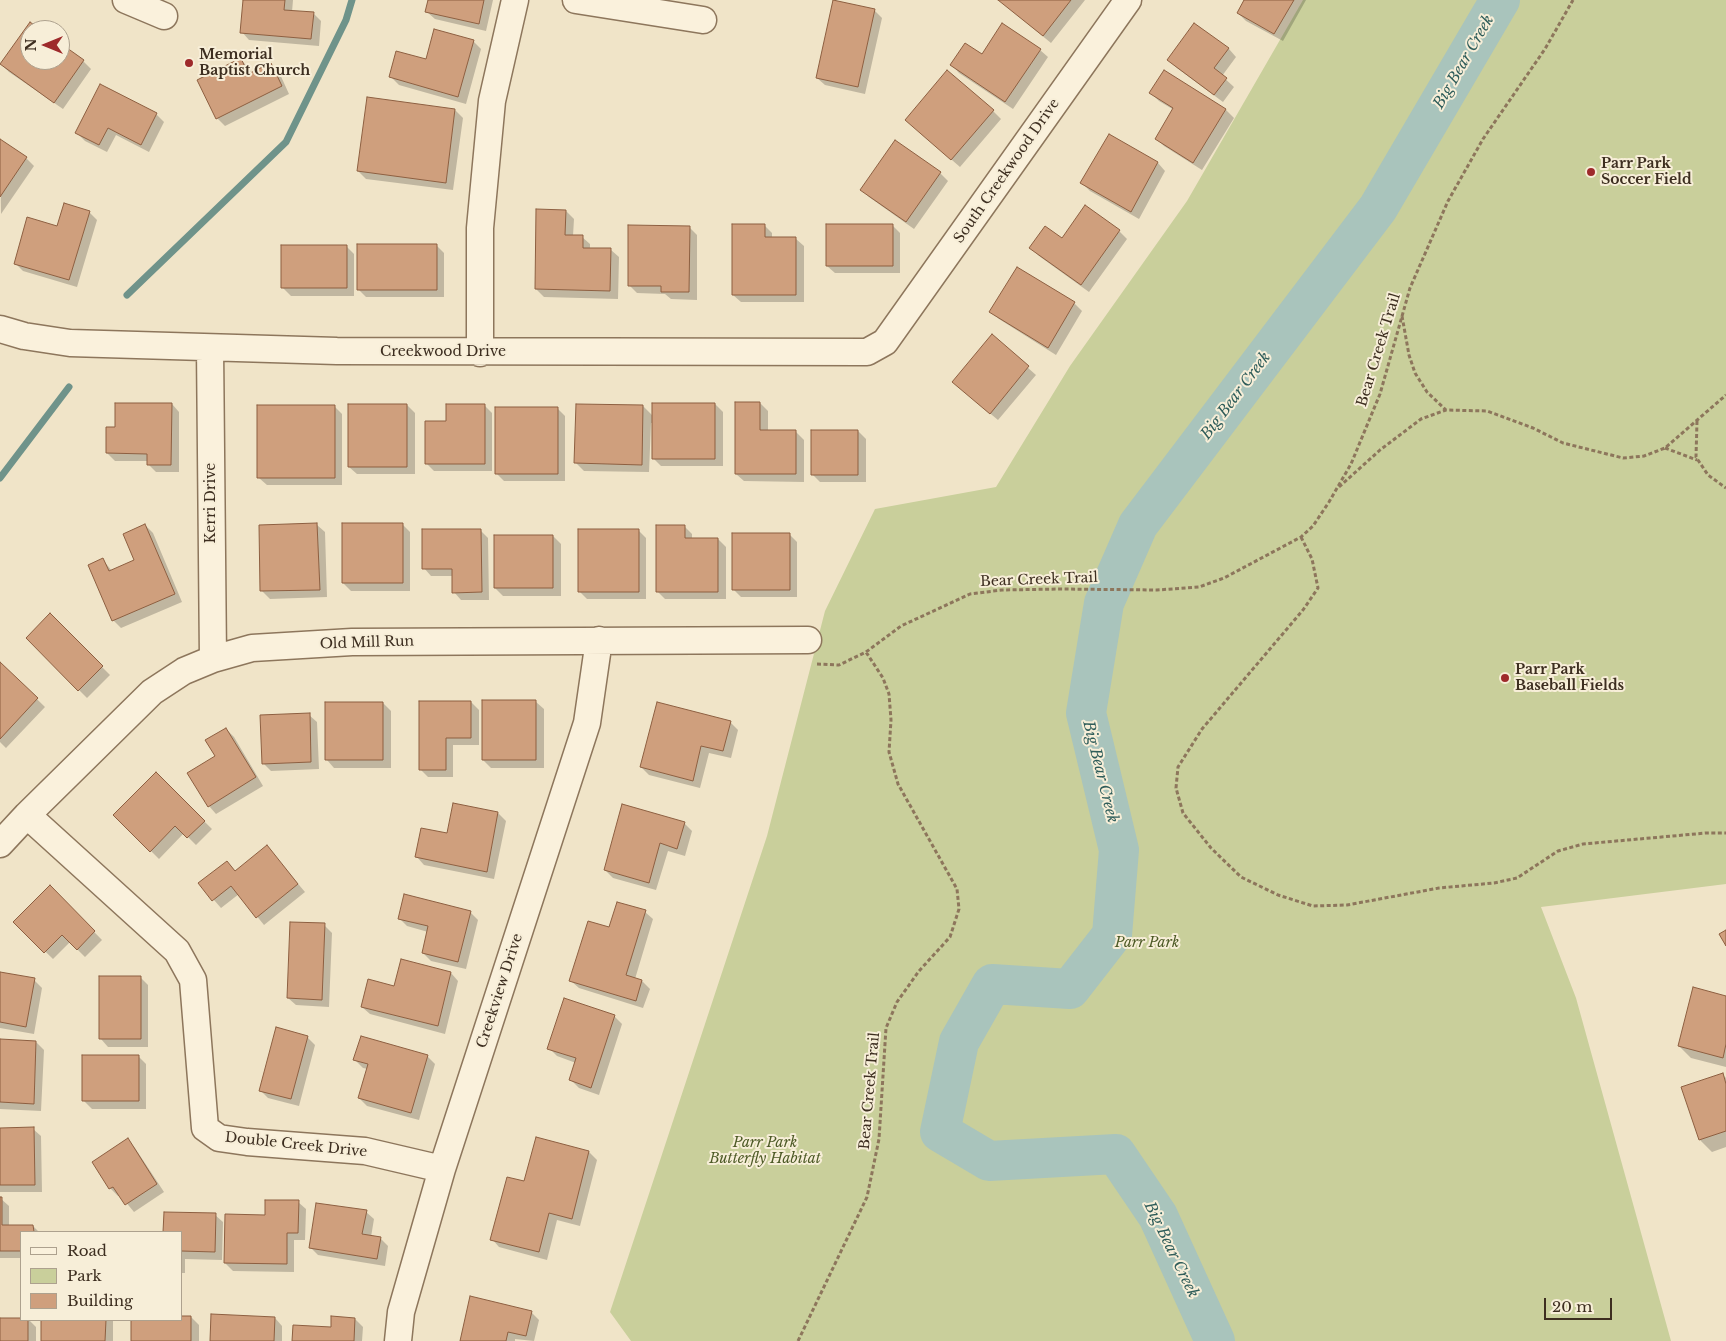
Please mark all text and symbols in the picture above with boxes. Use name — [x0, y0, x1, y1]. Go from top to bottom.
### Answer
water label: Big Bear Creek — [1430, 12, 1498, 112]
north arrow — [20, 20, 70, 70]
text: N — [22, 38, 40, 52]
place label: Memorial Baptist Church — [199, 47, 310, 80]
marker: Memorial Baptist Church — [183, 57, 195, 69]
street label: South Creekwood Drive — [951, 96, 1063, 246]
place label: Parr Park Soccer Field — [1601, 156, 1692, 188]
marker: Parr Park Soccer Field — [1585, 166, 1597, 178]
street label: Bear Creek Trail — [1354, 291, 1404, 409]
street label: Creekwood Drive — [380, 344, 506, 360]
water label: Big Bear Creek — [1197, 349, 1275, 443]
street label: Kerri Drive — [203, 463, 219, 543]
street label: Bear Creek Trail — [980, 570, 1098, 590]
street label: Old Mill Run — [320, 633, 414, 653]
place label: Parr Park Baseball Fields — [1515, 662, 1624, 694]
marker: Parr Park Baseball Fields — [1499, 672, 1511, 684]
water label: Big Bear Creek — [1079, 719, 1121, 825]
street label: Creekview Drive — [474, 932, 526, 1050]
park label: Parr Park — [1115, 935, 1179, 951]
street label: Bear Creek Trail — [857, 1032, 883, 1150]
street label: Double Creek Drive — [224, 1129, 368, 1161]
park label: Parr Park Butterfly Habitat — [709, 1135, 821, 1168]
water label: Big Bear Creek — [1140, 1199, 1202, 1301]
legend — [20, 1231, 182, 1321]
text: Road — [67, 1241, 107, 1260]
text: Park — [67, 1266, 102, 1285]
scale bar — [1546, 1288, 1614, 1320]
text: Building — [67, 1291, 133, 1310]
text: 20 m — [1552, 1297, 1592, 1316]

